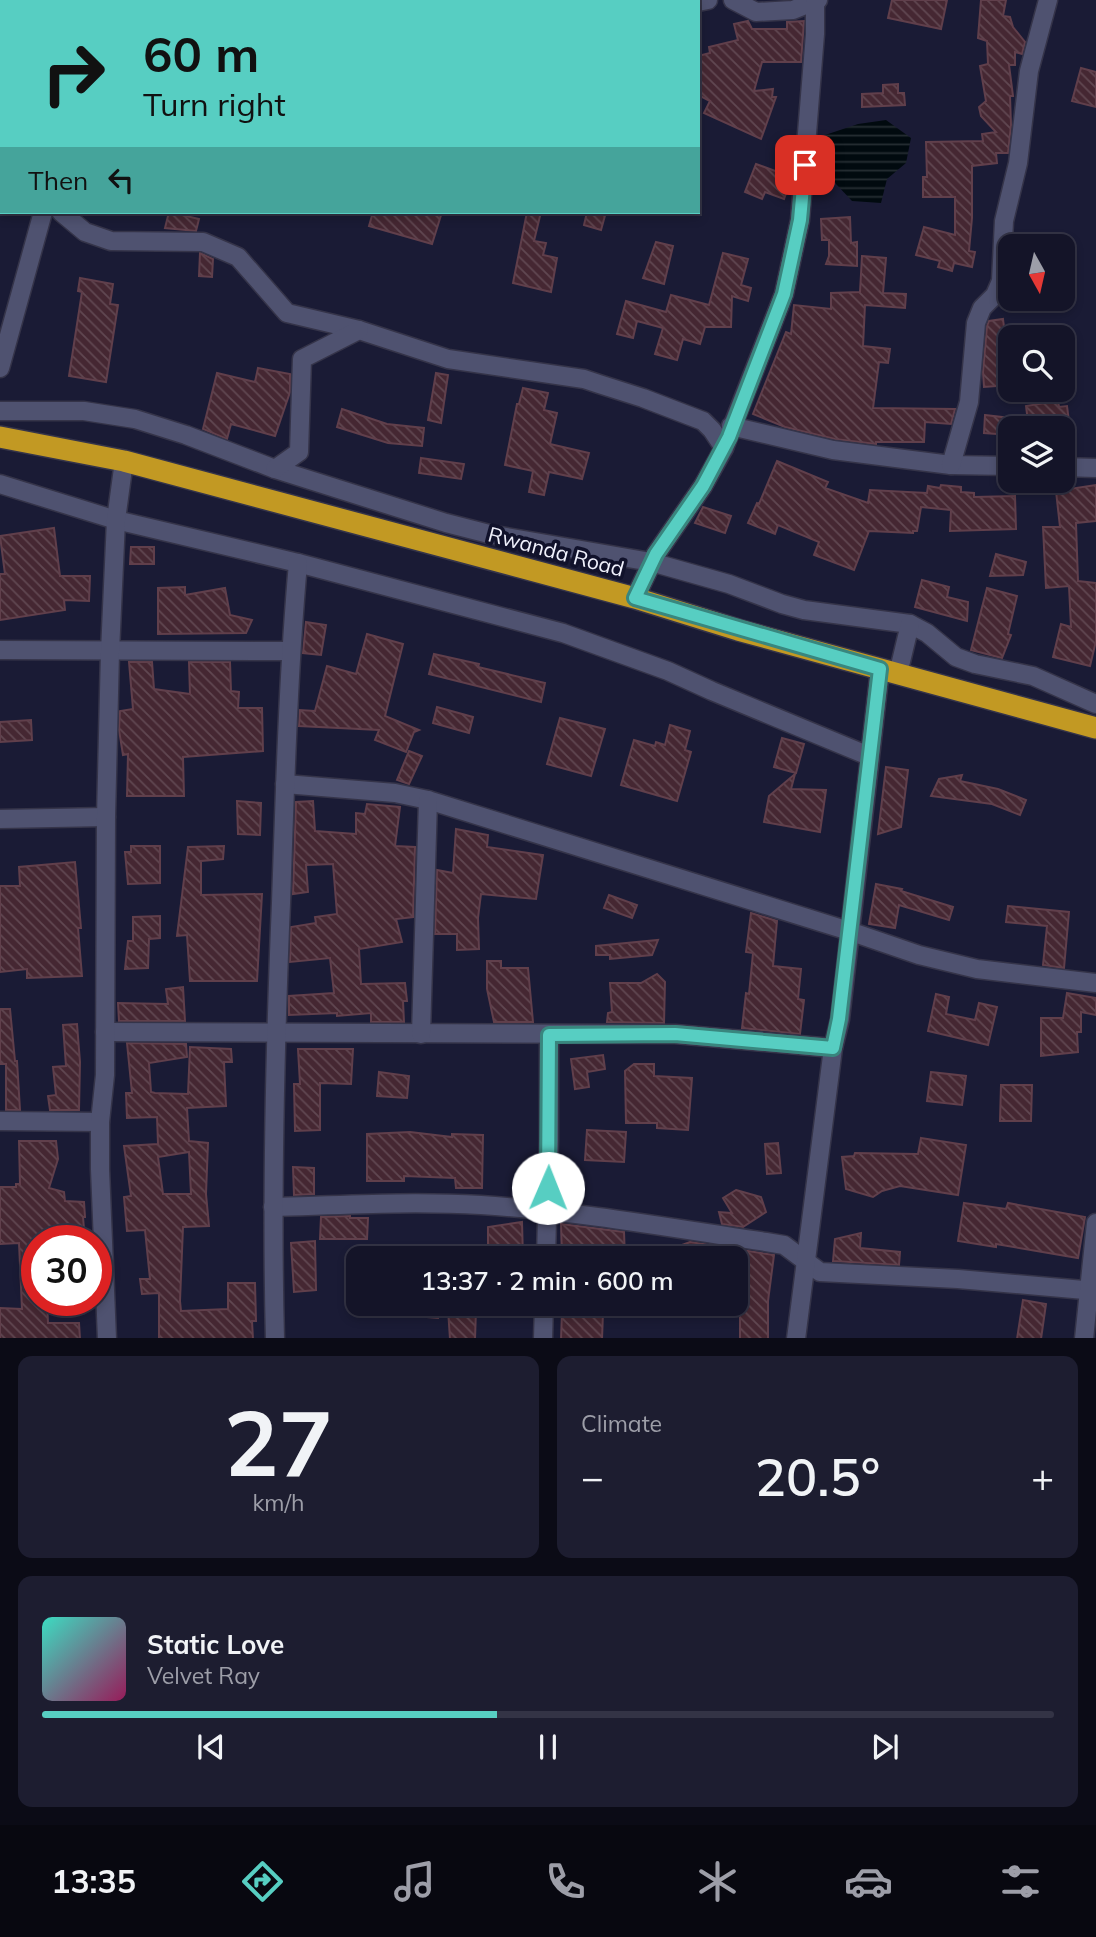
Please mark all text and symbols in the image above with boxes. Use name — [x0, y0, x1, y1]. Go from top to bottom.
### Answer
text: 60 m — [143, 23, 259, 84]
icon: right — [28, 28, 119, 119]
text: Turn right — [143, 84, 286, 124]
pin — [775, 135, 835, 195]
icon: arrive — [786, 146, 824, 184]
icon: left — [102, 161, 140, 199]
text: Then — [28, 164, 88, 197]
north arrow — [998, 234, 1074, 312]
map controls — [998, 234, 1075, 493]
button: search — [998, 325, 1075, 402]
button: layers — [998, 416, 1075, 493]
street label: Rwanda Road — [485, 520, 627, 582]
position arrow — [511, 1151, 585, 1225]
speed limit sign: 30 — [21, 1225, 112, 1316]
text: 13:37 · 2 min · 600 m — [420, 1264, 674, 1297]
text: 27 — [224, 1385, 333, 1499]
text: Climate — [581, 1409, 662, 1438]
text: 20.5° — [755, 1444, 880, 1509]
text: − — [581, 1453, 604, 1501]
text: + — [1031, 1453, 1054, 1501]
text: km/h — [252, 1488, 305, 1517]
text: Static Love — [147, 1628, 284, 1661]
text: Velvet Ray — [147, 1661, 260, 1690]
icon: previous — [192, 1728, 230, 1766]
icon: pause — [529, 1728, 567, 1766]
icon: next — [866, 1728, 904, 1766]
icon: directions — [238, 1857, 287, 1906]
icon: music — [390, 1857, 439, 1906]
icon: phone — [541, 1857, 590, 1906]
icon: climate — [693, 1857, 742, 1906]
icon: car — [844, 1857, 893, 1906]
icon: filters — [996, 1857, 1045, 1906]
text: 13:35 — [51, 1861, 136, 1901]

